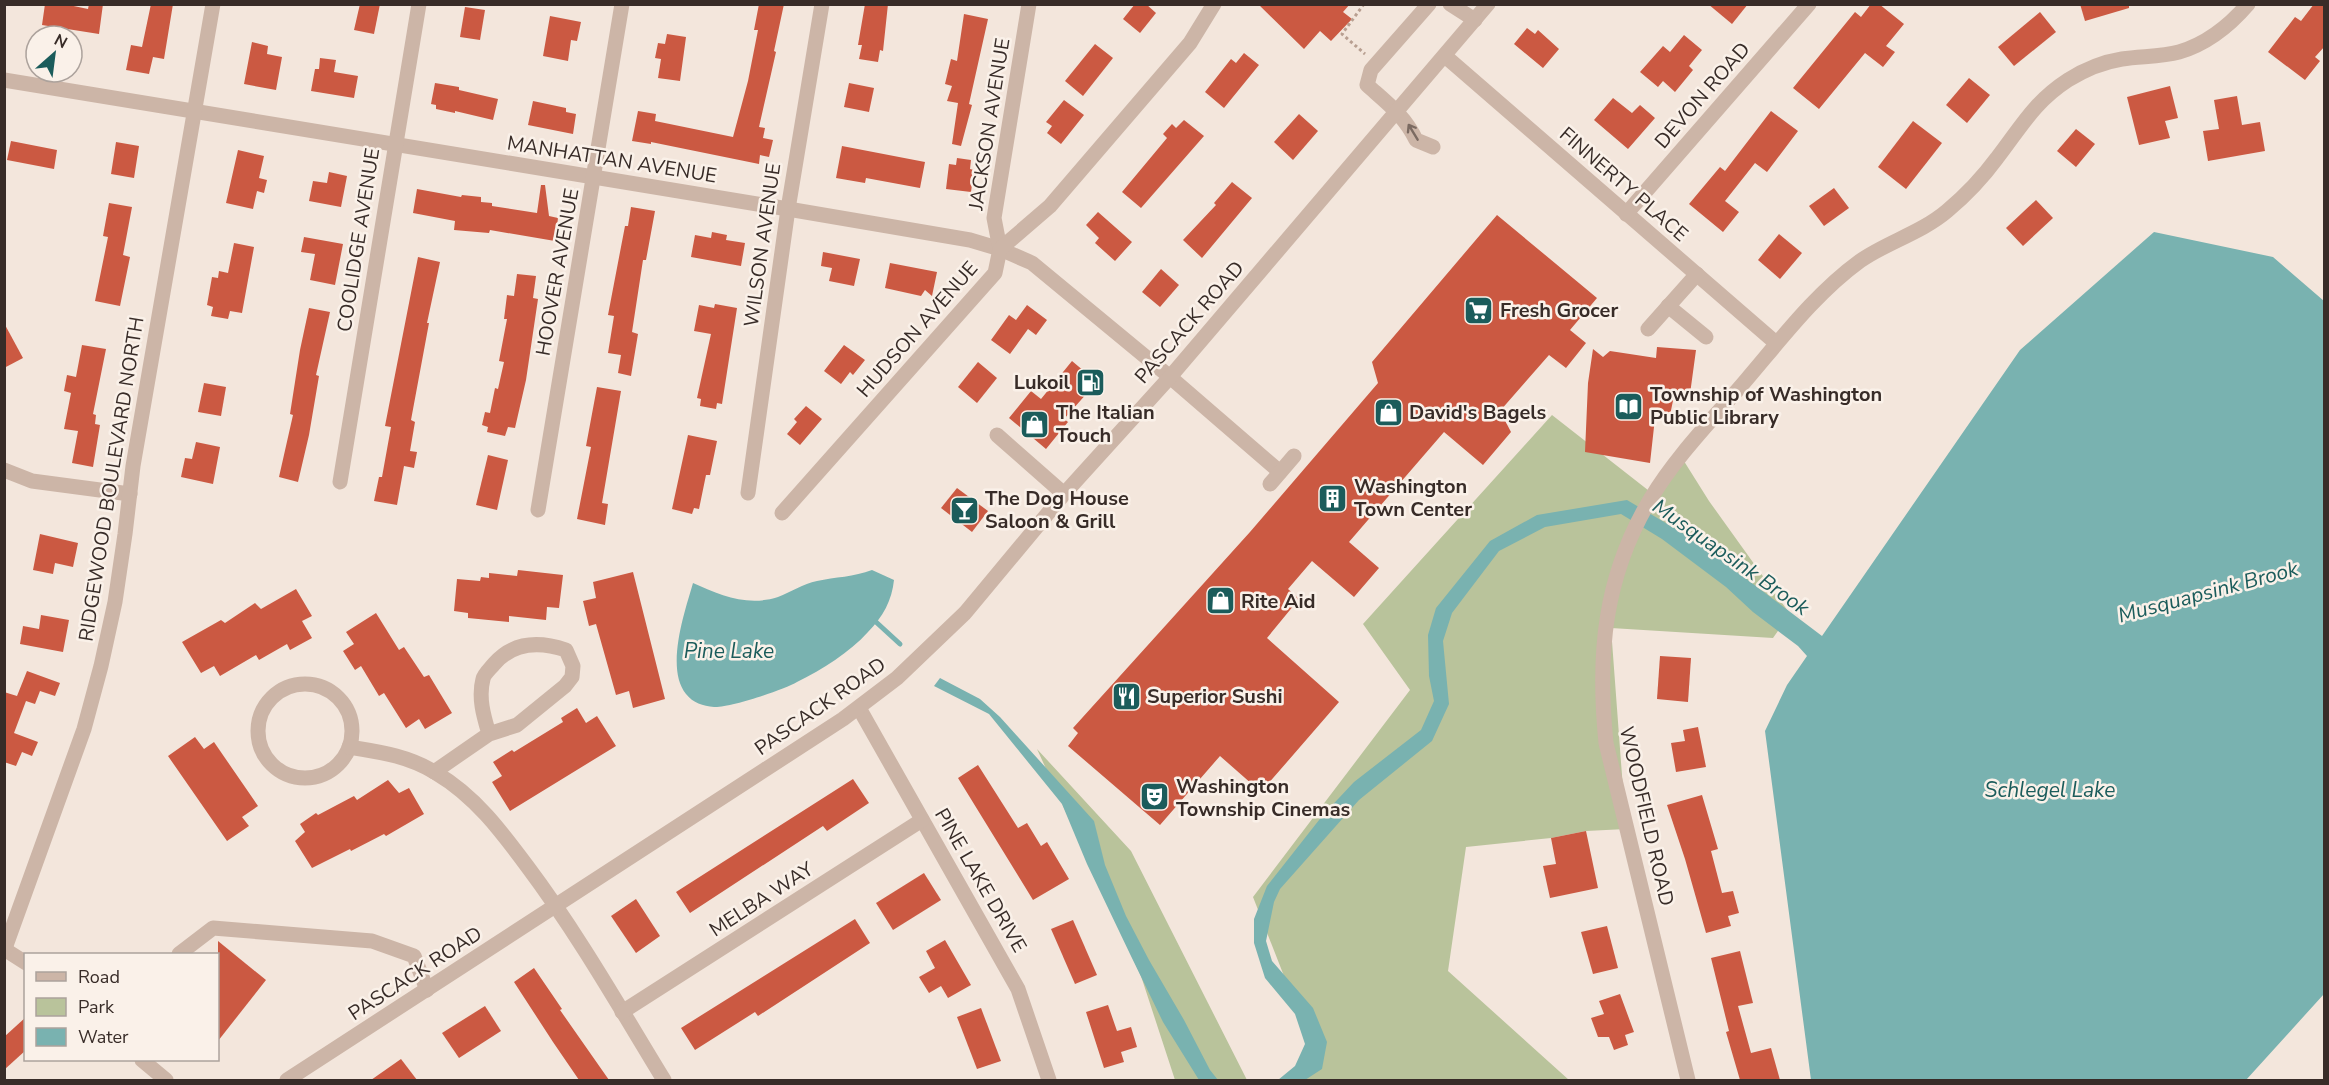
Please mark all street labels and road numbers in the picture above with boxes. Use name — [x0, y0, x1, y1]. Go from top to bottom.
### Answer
street label: JACKSON AVENUE — [962, 36, 1016, 213]
street label: DEVON ROAD — [1649, 36, 1756, 154]
street label: FINNERTY PLACE — [1554, 121, 1694, 248]
street label: MANHATTAN AVENUE — [505, 130, 719, 189]
street label: COOLIDGE AVENUE — [331, 146, 386, 334]
street label: WILSON AVENUE — [738, 161, 787, 329]
street label: HOOVER AVENUE — [529, 186, 586, 358]
street label: PASCACK ROAD — [1129, 255, 1250, 389]
street label: HUDSON AVENUE — [851, 256, 984, 403]
street label: RIDGEWOOD BOULEVARD NORTH — [72, 315, 151, 643]
street label: PASCACK ROAD — [749, 651, 891, 762]
street label: WOODFIELD ROAD — [1613, 724, 1680, 909]
street label: PINE LAKE DRIVE — [928, 803, 1033, 957]
street label: MELBA WAY — [704, 855, 819, 943]
street label: PASCACK ROAD — [343, 920, 487, 1027]

